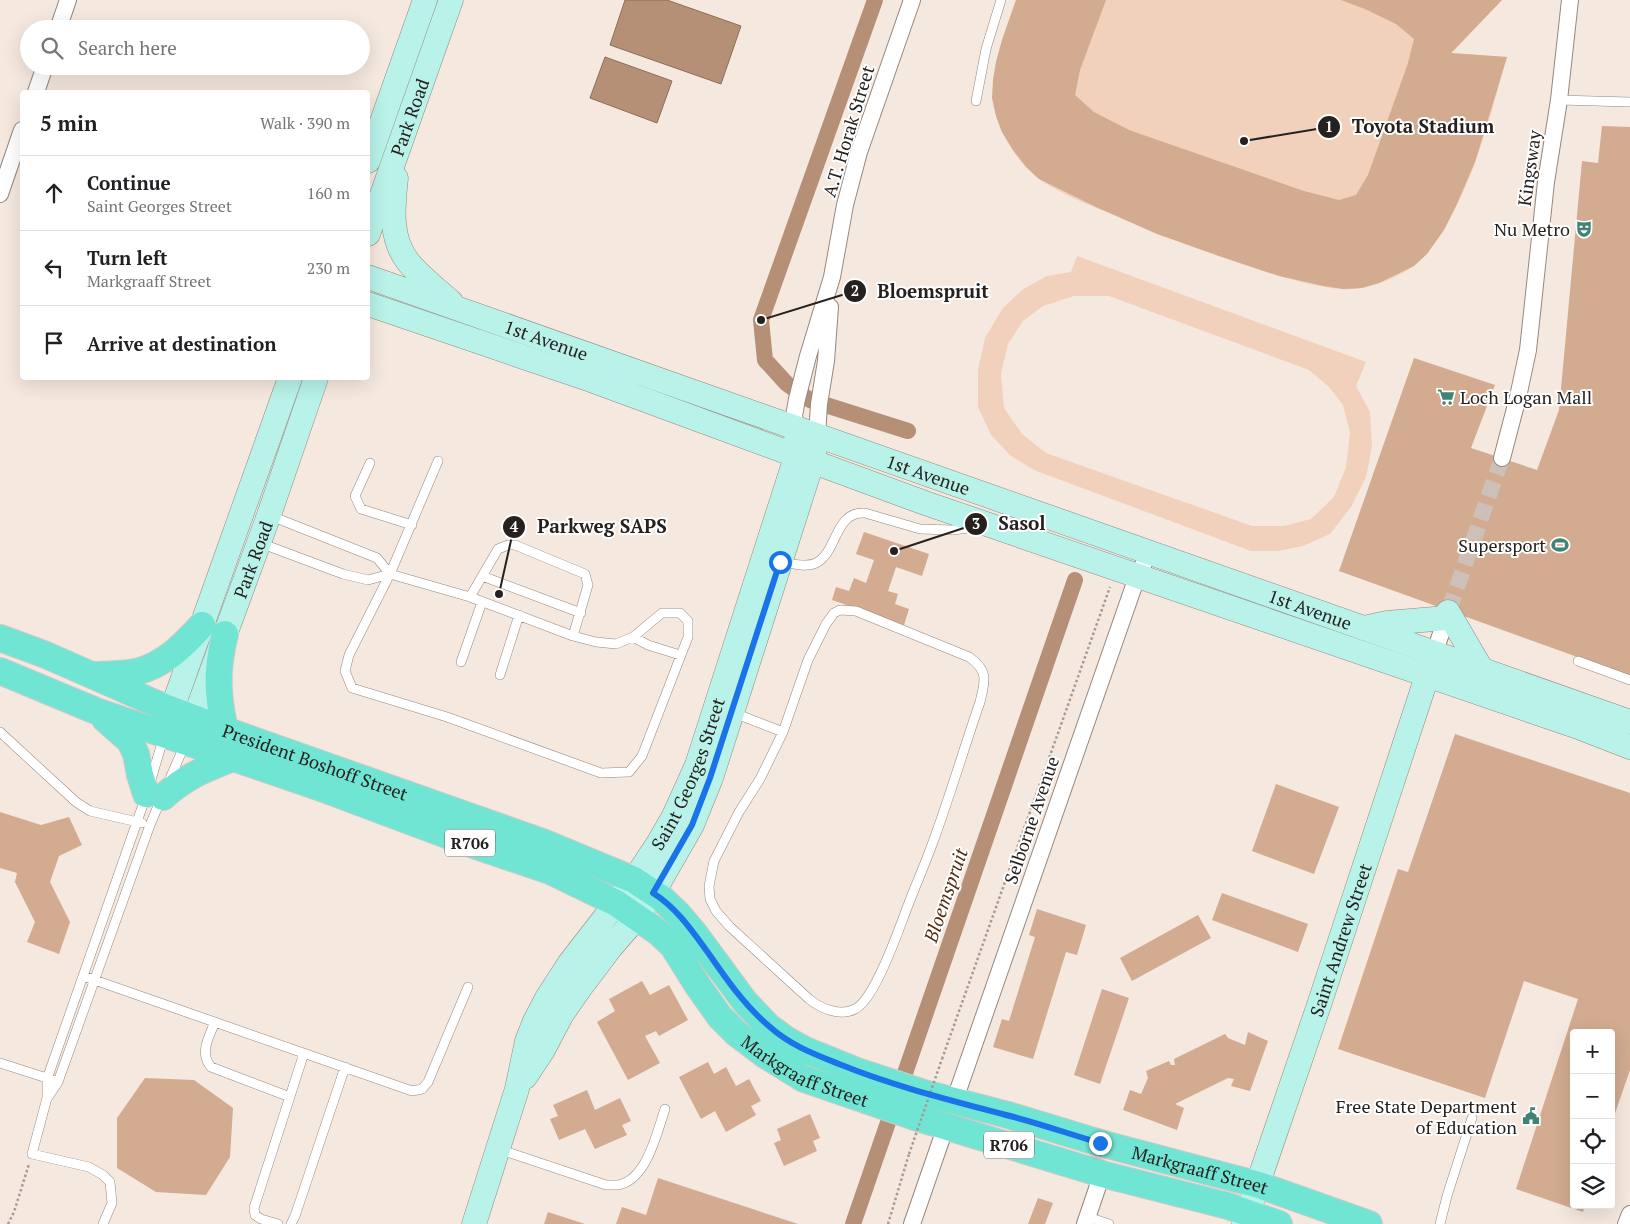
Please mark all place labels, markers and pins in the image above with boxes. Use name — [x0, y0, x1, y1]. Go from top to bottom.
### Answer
callout: Toyota Stadium — [1317, 110, 1505, 144]
place label: Nu Metro — [1494, 217, 1570, 241]
theatre icon: Nu Metro — [1574, 219, 1594, 239]
callout: Bloemspruit — [842, 274, 999, 308]
place label: Loch Logan Mall — [1460, 385, 1592, 409]
supermarket icon: Loch Logan Mall — [1436, 387, 1456, 407]
callout: Sasol — [964, 507, 1056, 541]
callout: Parkweg SAPS — [502, 510, 677, 544]
place label: Supersport — [1458, 533, 1546, 557]
sports icon: Supersport — [1550, 535, 1570, 555]
place label: Free State Department of Education — [1336, 1094, 1517, 1139]
public building icon: Free State Department of Education — [1521, 1106, 1541, 1126]

